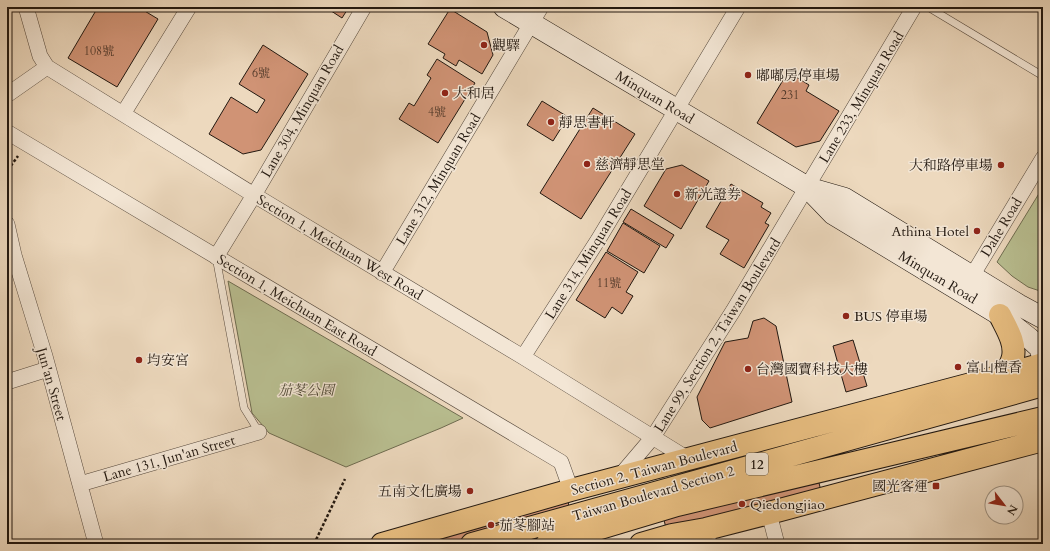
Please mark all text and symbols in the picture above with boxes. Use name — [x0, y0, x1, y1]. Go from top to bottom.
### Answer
street label: Lane 233, Minquan Road — [815, 28, 909, 167]
place label: 觀驛 — [492, 36, 520, 55]
marker: 觀驛 — [479, 40, 489, 50]
street label: Lane 304, Minquan Road — [257, 41, 348, 181]
house number: 108號 — [84, 43, 114, 59]
house number: 6號 — [252, 65, 270, 81]
street label: Minquan Road — [612, 66, 698, 129]
place label: 嘟嘟房停車場 — [756, 66, 840, 85]
marker: 嘟嘟房停車場 — [743, 70, 753, 80]
place label: 大和居 — [453, 84, 495, 103]
house number: 231 — [781, 87, 799, 103]
marker: 大和居 — [440, 88, 450, 98]
house number: 4號 — [428, 104, 446, 120]
street label: Lane 312, Minquan Road — [392, 110, 486, 249]
place label: 靜思書軒 — [559, 113, 615, 132]
marker: 靜思書軒 — [546, 117, 556, 127]
place label: 慈濟靜思堂 — [595, 155, 665, 174]
place label: 大和路停車場 — [909, 156, 993, 175]
marker: 慈濟靜思堂 — [582, 159, 592, 169]
marker: 大和路停車場 — [996, 160, 1006, 170]
street label: Lane 314, Minquan Road — [541, 185, 637, 323]
place label: 新光證券 — [685, 185, 741, 204]
marker: 新光證券 — [672, 189, 682, 199]
street label: Section 1, Meichuan West Road — [253, 190, 427, 305]
street label: Dahe Road — [976, 194, 1027, 260]
place label: Athina Hotel — [892, 222, 969, 241]
marker: Athina Hotel — [972, 226, 982, 236]
street label: Lane 99, Section 2, Taiwan Boulevard — [650, 234, 786, 436]
street label: Minquan Road — [895, 246, 981, 309]
street label: Section 1, Meichuan East Road — [213, 250, 381, 361]
house number: 11號 — [597, 275, 621, 291]
place label: BUS 停車場 — [854, 307, 928, 326]
marker: BUS 停車場 — [841, 311, 851, 321]
street label: Jun'an Street — [31, 344, 71, 423]
place label: 均安宮 — [147, 351, 189, 370]
marker: 均安宮 — [134, 355, 144, 365]
place label: 富山檀香 — [966, 358, 1022, 377]
place label: 台灣國寶科技大樓 — [756, 360, 868, 379]
marker: 富山檀香 — [953, 362, 963, 372]
marker: 台灣國寶科技大樓 — [743, 364, 753, 374]
park label: 茄苳公園 — [278, 381, 336, 400]
street label: Lane 131, Jun'an Street — [101, 430, 238, 486]
street label: Section 2, Taiwan Boulevard — [569, 437, 740, 500]
road number: 12 — [746, 453, 768, 475]
street label: Taiwan Boulevard Section 2 — [570, 461, 736, 526]
place label: 國光客運 — [872, 477, 928, 496]
marker: 國光客運 — [931, 481, 941, 491]
place label: 五南文化廣場 — [378, 482, 462, 501]
north arrow — [984, 485, 1024, 525]
marker: 五南文化廣場 — [465, 486, 475, 496]
place label: Qiedongjiao — [750, 495, 825, 514]
marker: Qiedongjiao — [737, 499, 747, 509]
text: N — [1003, 502, 1021, 518]
place label: 茄苳腳站 — [499, 516, 555, 535]
marker: 茄苳腳站 — [486, 520, 496, 530]

